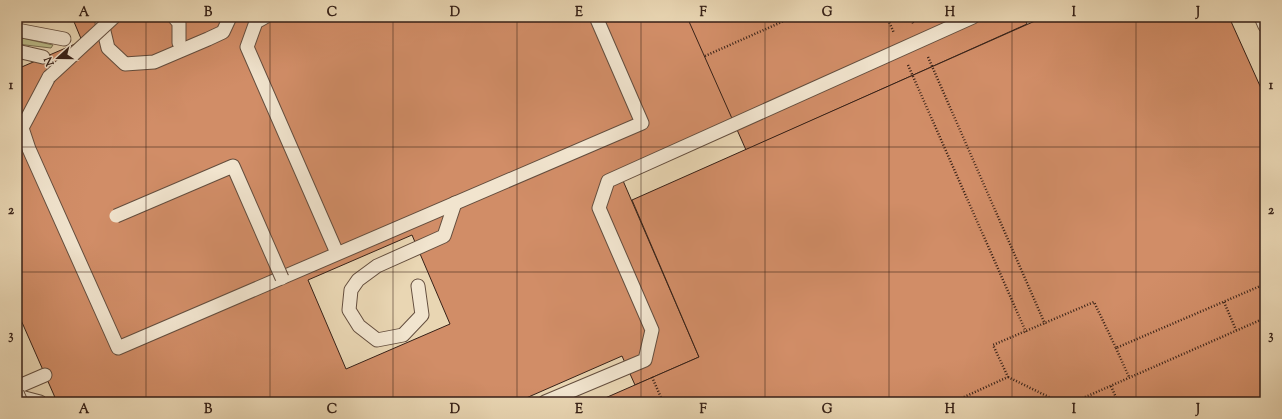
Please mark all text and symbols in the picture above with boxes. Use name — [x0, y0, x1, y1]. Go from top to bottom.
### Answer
text: A — [79, 4, 90, 22]
text: B — [204, 4, 213, 22]
text: C — [327, 4, 337, 22]
text: D — [450, 4, 460, 22]
text: E — [575, 4, 583, 22]
text: F — [699, 4, 707, 22]
text: G — [822, 4, 833, 22]
text: H — [945, 4, 956, 22]
text: I — [1072, 4, 1077, 22]
text: J — [1195, 4, 1200, 22]
north arrow — [38, 38, 78, 78]
text: N — [40, 54, 59, 69]
text: 1 — [9, 77, 14, 95]
text: 1 — [1269, 77, 1274, 95]
text: 2 — [8, 202, 15, 220]
text: 2 — [1268, 202, 1275, 220]
text: 3 — [8, 327, 14, 345]
text: 3 — [1268, 327, 1274, 345]
text: A — [79, 401, 90, 419]
text: B — [204, 401, 213, 419]
text: C — [327, 401, 337, 419]
text: D — [450, 401, 460, 419]
text: E — [575, 401, 583, 419]
text: F — [699, 401, 707, 419]
text: G — [822, 401, 833, 419]
text: H — [945, 401, 956, 419]
text: I — [1072, 401, 1077, 419]
text: J — [1195, 401, 1200, 419]

